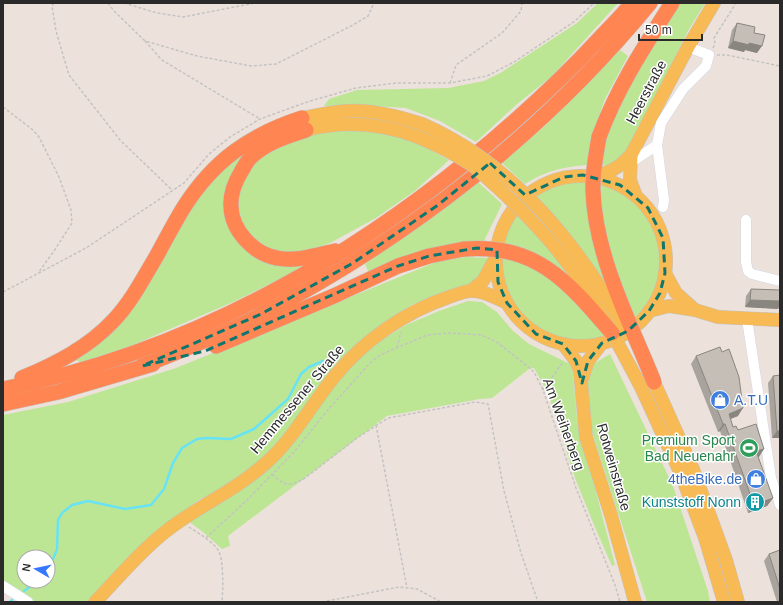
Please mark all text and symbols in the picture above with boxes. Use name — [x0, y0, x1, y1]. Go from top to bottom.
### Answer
scale bar — [639, 16, 702, 42]
text: 50 m — [645, 23, 672, 37]
street label: Heerstraße — [622, 57, 670, 127]
street label: Hemmessener Straße — [247, 341, 347, 457]
street label: Am Weiherberg — [540, 376, 588, 472]
shop icon: A.T.U — [709, 389, 731, 411]
place label: A.T.U — [734, 392, 768, 408]
street label: Rotweinstraße — [594, 421, 634, 513]
place label: Premium Sport Bad Neuenahr — [642, 432, 735, 464]
sports icon: Premium Sport Bad Neuenahr — [738, 437, 760, 459]
shop icon: 4theBike.de — [745, 468, 767, 490]
place label: 4theBike.de — [668, 471, 742, 487]
building icon: Kunststoff Nonn — [744, 491, 766, 513]
place label: Kunststoff Nonn — [642, 494, 741, 510]
north arrow — [16, 549, 56, 589]
text: N — [20, 563, 33, 572]

